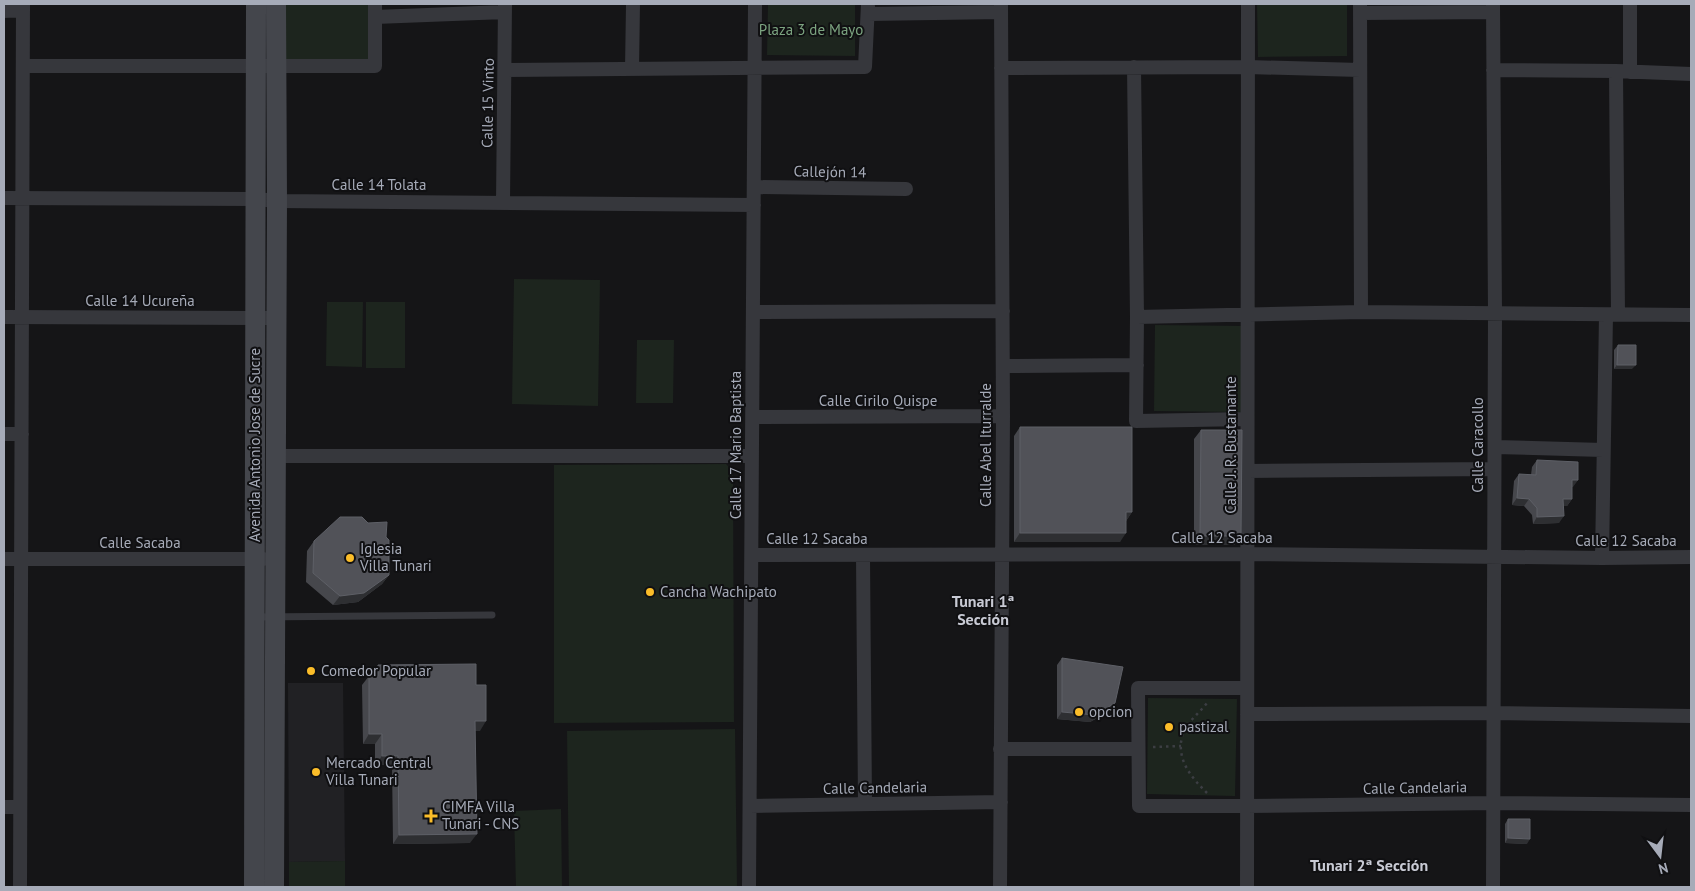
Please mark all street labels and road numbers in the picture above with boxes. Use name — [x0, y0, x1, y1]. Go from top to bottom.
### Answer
street label: Calle 15 Vinto — [477, 58, 498, 148]
street label: Callejón 14 — [793, 161, 867, 182]
street label: Calle 14 Tolata — [332, 175, 426, 194]
street label: Calle 14 Ucureña — [85, 291, 195, 310]
street label: Avenida Antonio Jose de Sucre — [245, 348, 264, 542]
street label: Calle 17 Mario Baptista — [726, 371, 745, 519]
street label: Calle J. R. Bustamante — [1221, 376, 1240, 514]
street label: Calle Abel Iturralde — [976, 383, 995, 507]
street label: Calle Cirilo Quispe — [819, 391, 937, 410]
street label: Calle Caracollo — [1468, 397, 1487, 493]
street label: Calle 12 Sacaba — [1171, 528, 1273, 547]
street label: Calle 12 Sacaba — [766, 529, 868, 548]
street label: Calle 12 Sacaba — [1575, 531, 1677, 550]
street label: Calle Sacaba — [99, 533, 181, 552]
street label: Calle Candelaria — [823, 777, 927, 798]
street label: Calle Candelaria — [1363, 777, 1467, 798]

